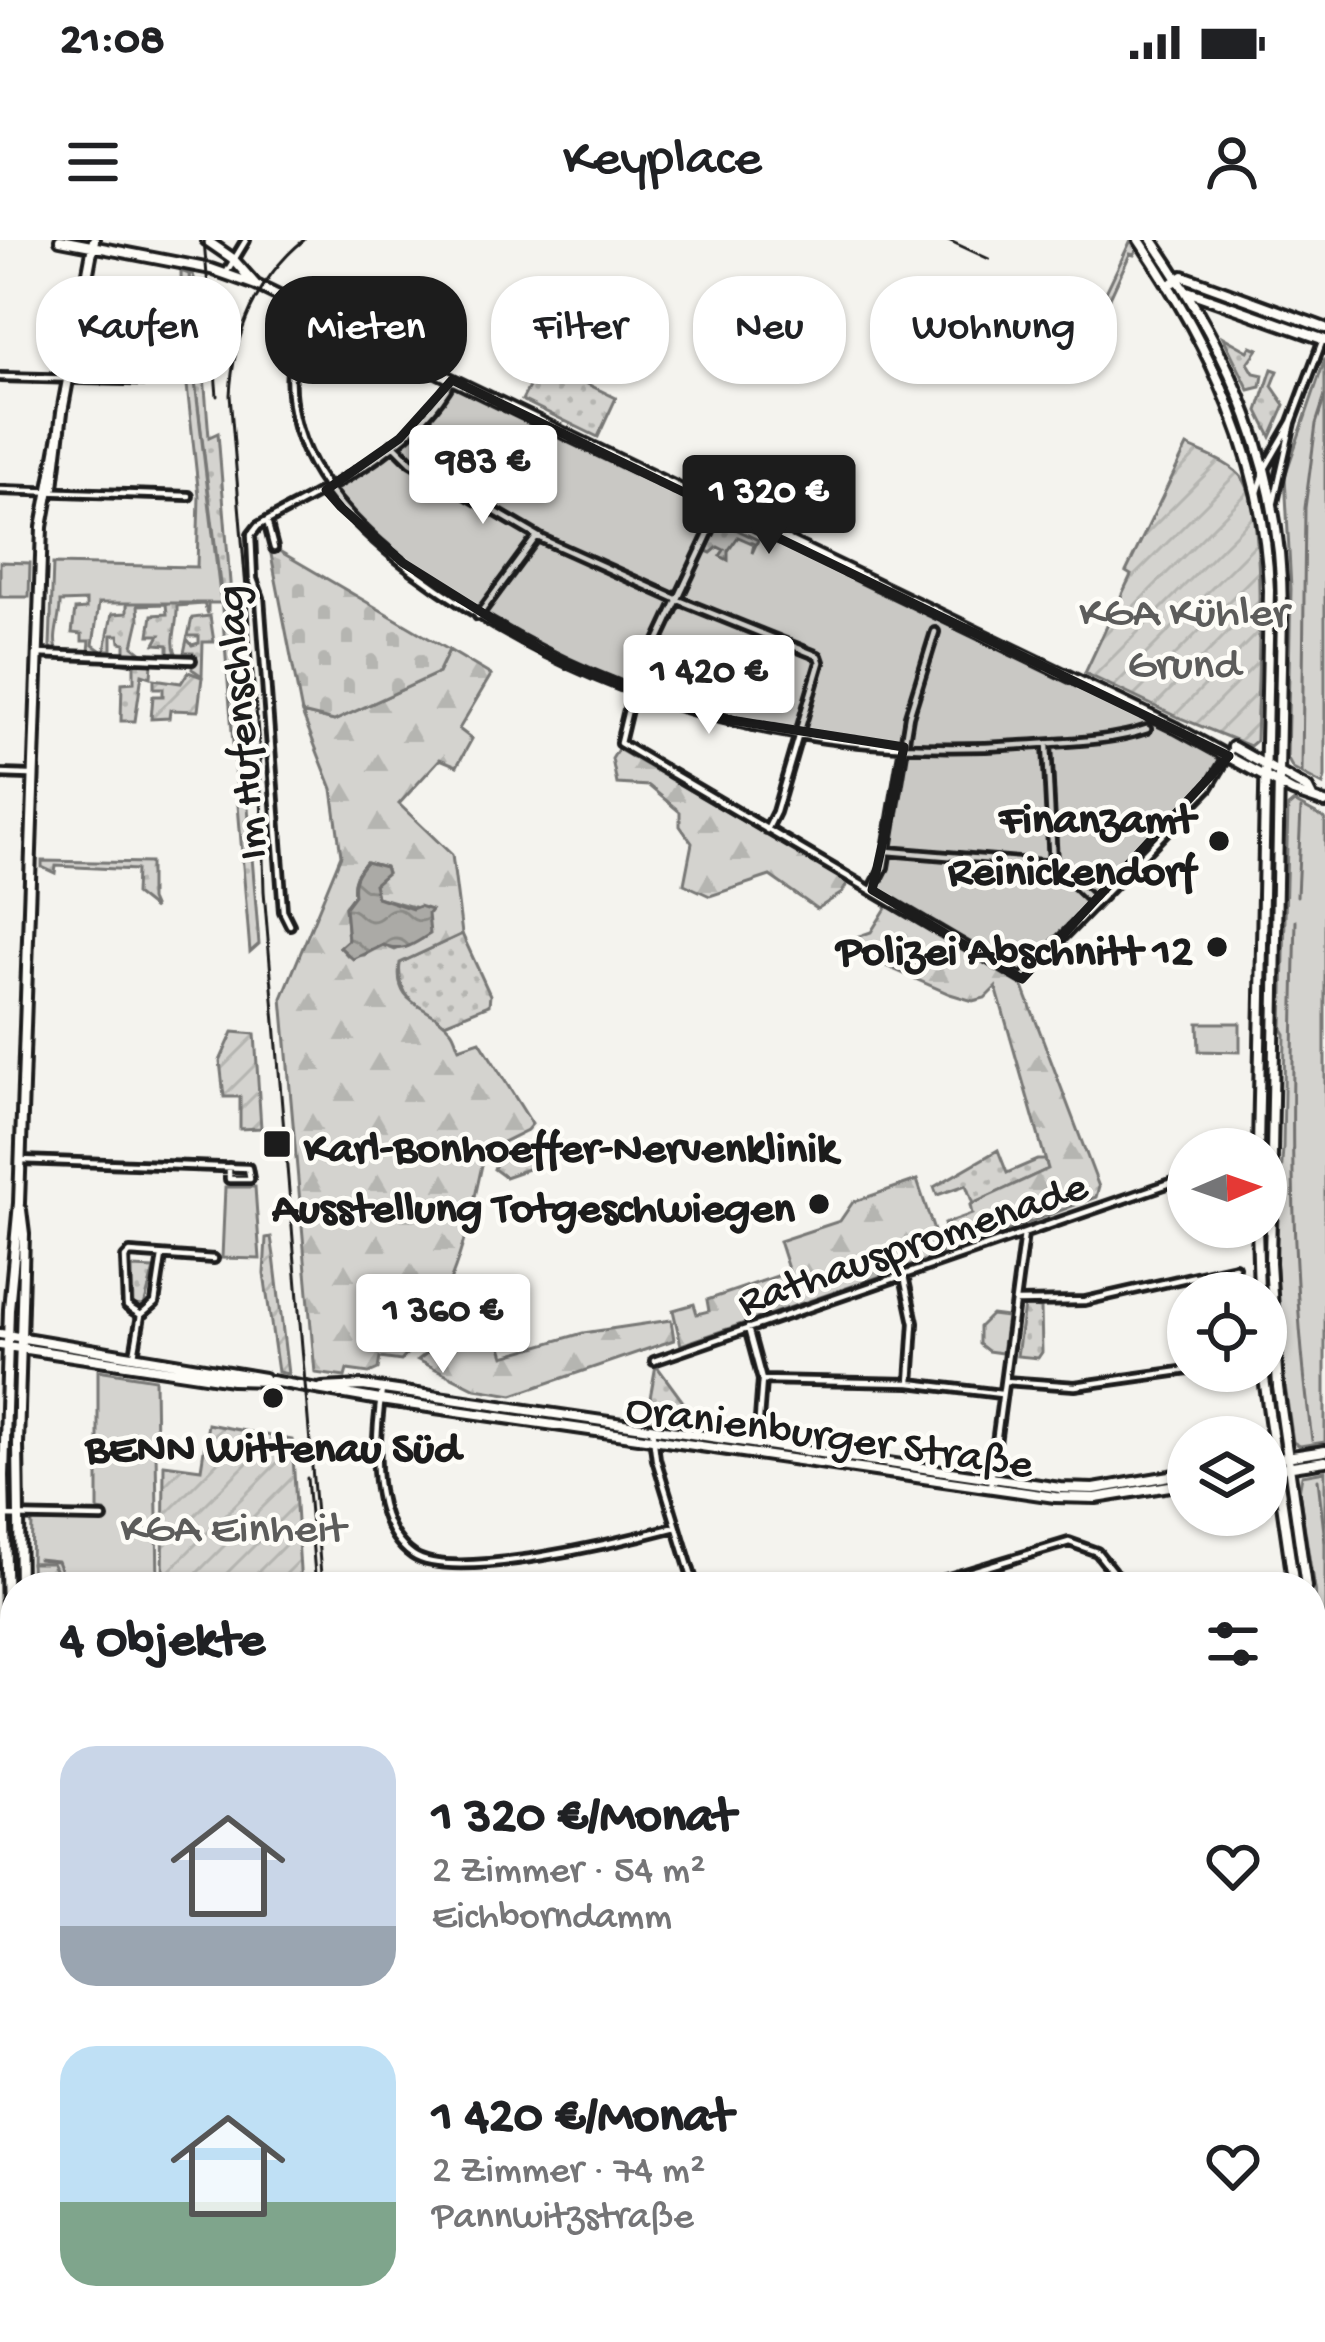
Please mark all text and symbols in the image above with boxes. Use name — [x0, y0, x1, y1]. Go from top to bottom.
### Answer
text: 21:08 — [60, 16, 165, 69]
icon: menu — [60, 129, 126, 195]
icon: person — [1199, 129, 1265, 195]
text: Keyplace — [563, 130, 762, 194]
chip: Kaufen — [36, 276, 241, 384]
chip: Mieten — [265, 276, 467, 384]
chip: Filter — [491, 276, 669, 384]
chip: Neu — [693, 276, 846, 384]
chip: Wohnung — [870, 276, 1117, 384]
pin: 983 € — [399, 425, 567, 527]
text: 983 € — [436, 441, 530, 487]
pin: 1 320 € — [658, 455, 880, 557]
text: 1 320 € — [710, 471, 828, 517]
street label: Im Hufenschlag — [206, 583, 283, 862]
park label: KGA Kühler Grund — [1079, 589, 1293, 694]
pin: 1 420 € — [598, 635, 820, 737]
text: 1 420 € — [650, 651, 768, 697]
place label: Finanzamt Reinickendorf — [948, 796, 1200, 901]
marker: Finanzamt Reinickendorf — [1206, 828, 1232, 854]
place label: Polizei Abschnitt 12 — [835, 928, 1193, 981]
marker: Polizei Abschnitt 12 — [1204, 934, 1230, 960]
place label: Karl-Bonhoeffer-Nervenklinik — [303, 1125, 842, 1178]
marker: Karl-Bonhoeffer-Nervenklinik — [261, 1128, 293, 1160]
north arrow — [1167, 1128, 1287, 1248]
map controls — [1167, 1128, 1287, 1536]
street label: Rathauspromenade — [732, 1162, 1096, 1332]
place label: Ausstellung Totgeschwiegen — [271, 1185, 796, 1238]
marker: Ausstellung Totgeschwiegen — [806, 1191, 832, 1217]
button: locate — [1167, 1272, 1287, 1392]
pin: 1 360 € — [332, 1274, 554, 1376]
text: 1 360 € — [383, 1290, 503, 1336]
marker: BENN Wittenau Süd — [260, 1385, 286, 1411]
street label: Oranienburger Straße — [622, 1385, 1037, 1494]
button: layers — [1167, 1416, 1287, 1536]
place label: BENN Wittenau Süd — [84, 1425, 465, 1478]
park label: KGA Einheit — [120, 1505, 349, 1558]
icon: filters — [1200, 1611, 1266, 1677]
text: 4 Objekte — [60, 1614, 265, 1674]
text: 1 320 €/Monat — [432, 1790, 735, 1850]
icon: home — [156, 1794, 300, 1938]
icon: heart — [1200, 1833, 1266, 1899]
text: 2 Zimmer · 54 m² — [432, 1850, 705, 1896]
text: Eichborndamm — [432, 1896, 672, 1942]
text: 1 420 €/Monat — [432, 2090, 733, 2150]
icon: home — [156, 2094, 300, 2238]
icon: heart — [1200, 2133, 1266, 2199]
text: 2 Zimmer · 74 m² — [432, 2150, 705, 2196]
text: Pannwitzstraße — [432, 2196, 694, 2242]

